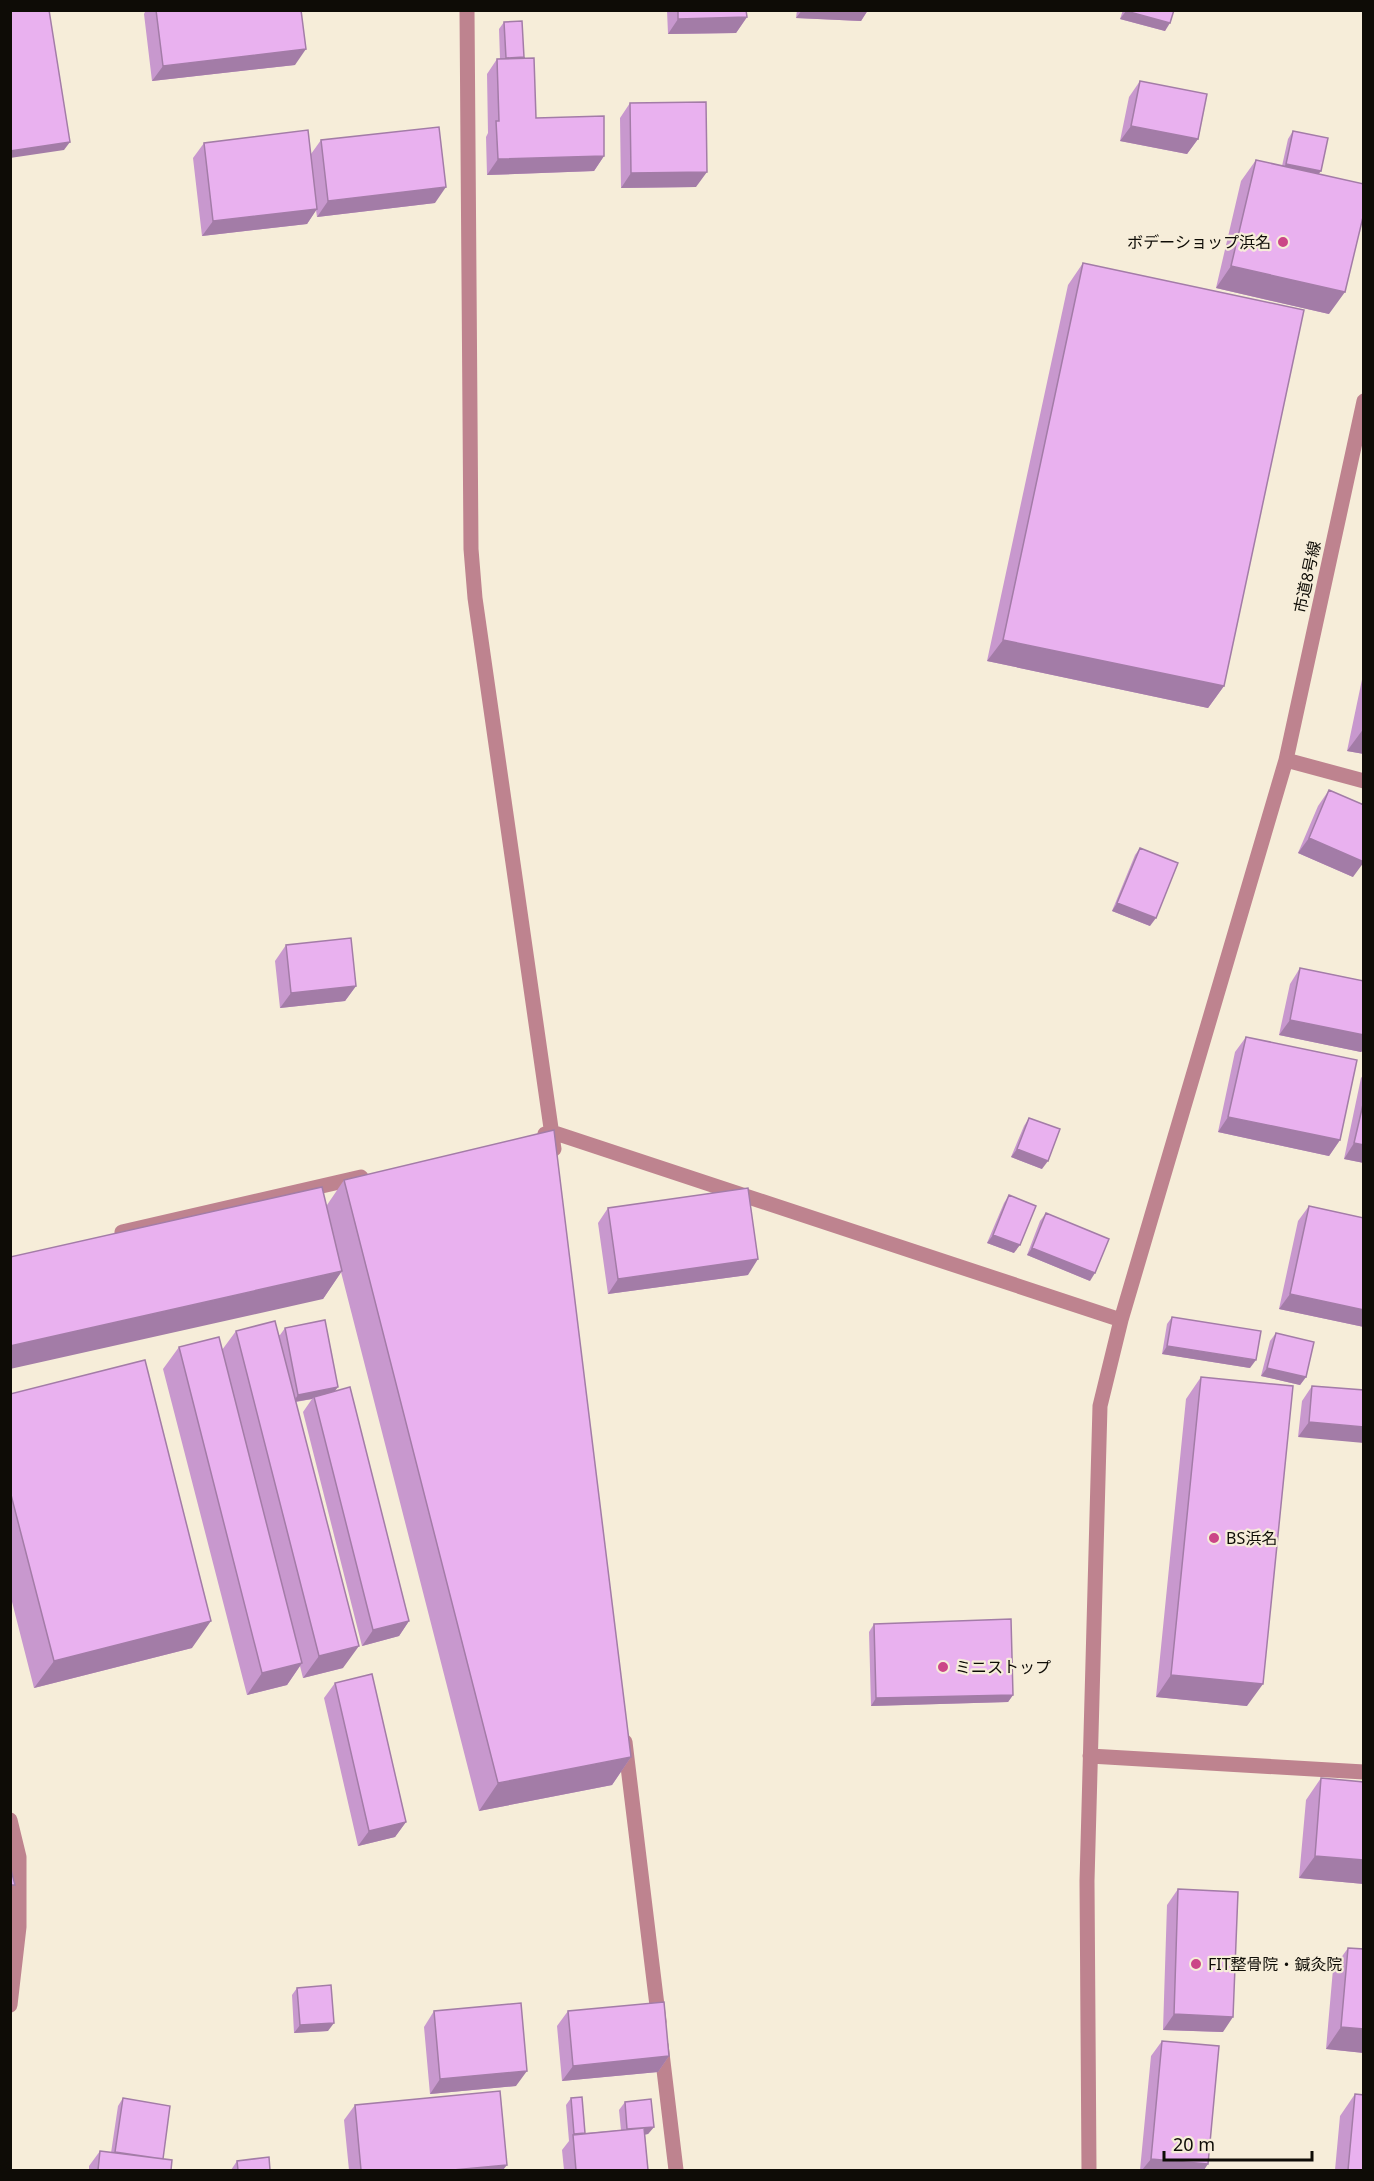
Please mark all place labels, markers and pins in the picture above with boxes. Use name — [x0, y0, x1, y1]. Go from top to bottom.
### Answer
place label: ボデーショップ浜名 — [1127, 231, 1271, 253]
marker: ボデーショップ浜名 — [1276, 235, 1290, 249]
place label: BS浜名 — [1226, 1527, 1277, 1549]
marker: BS浜名 — [1207, 1531, 1221, 1545]
place label: ミニストップ — [955, 1656, 1051, 1678]
marker: ミニストップ — [936, 1660, 950, 1674]
place label: FIT整骨院・鍼灸院 — [1208, 1953, 1343, 1975]
marker: FIT整骨院・鍼灸院 — [1189, 1957, 1203, 1971]

